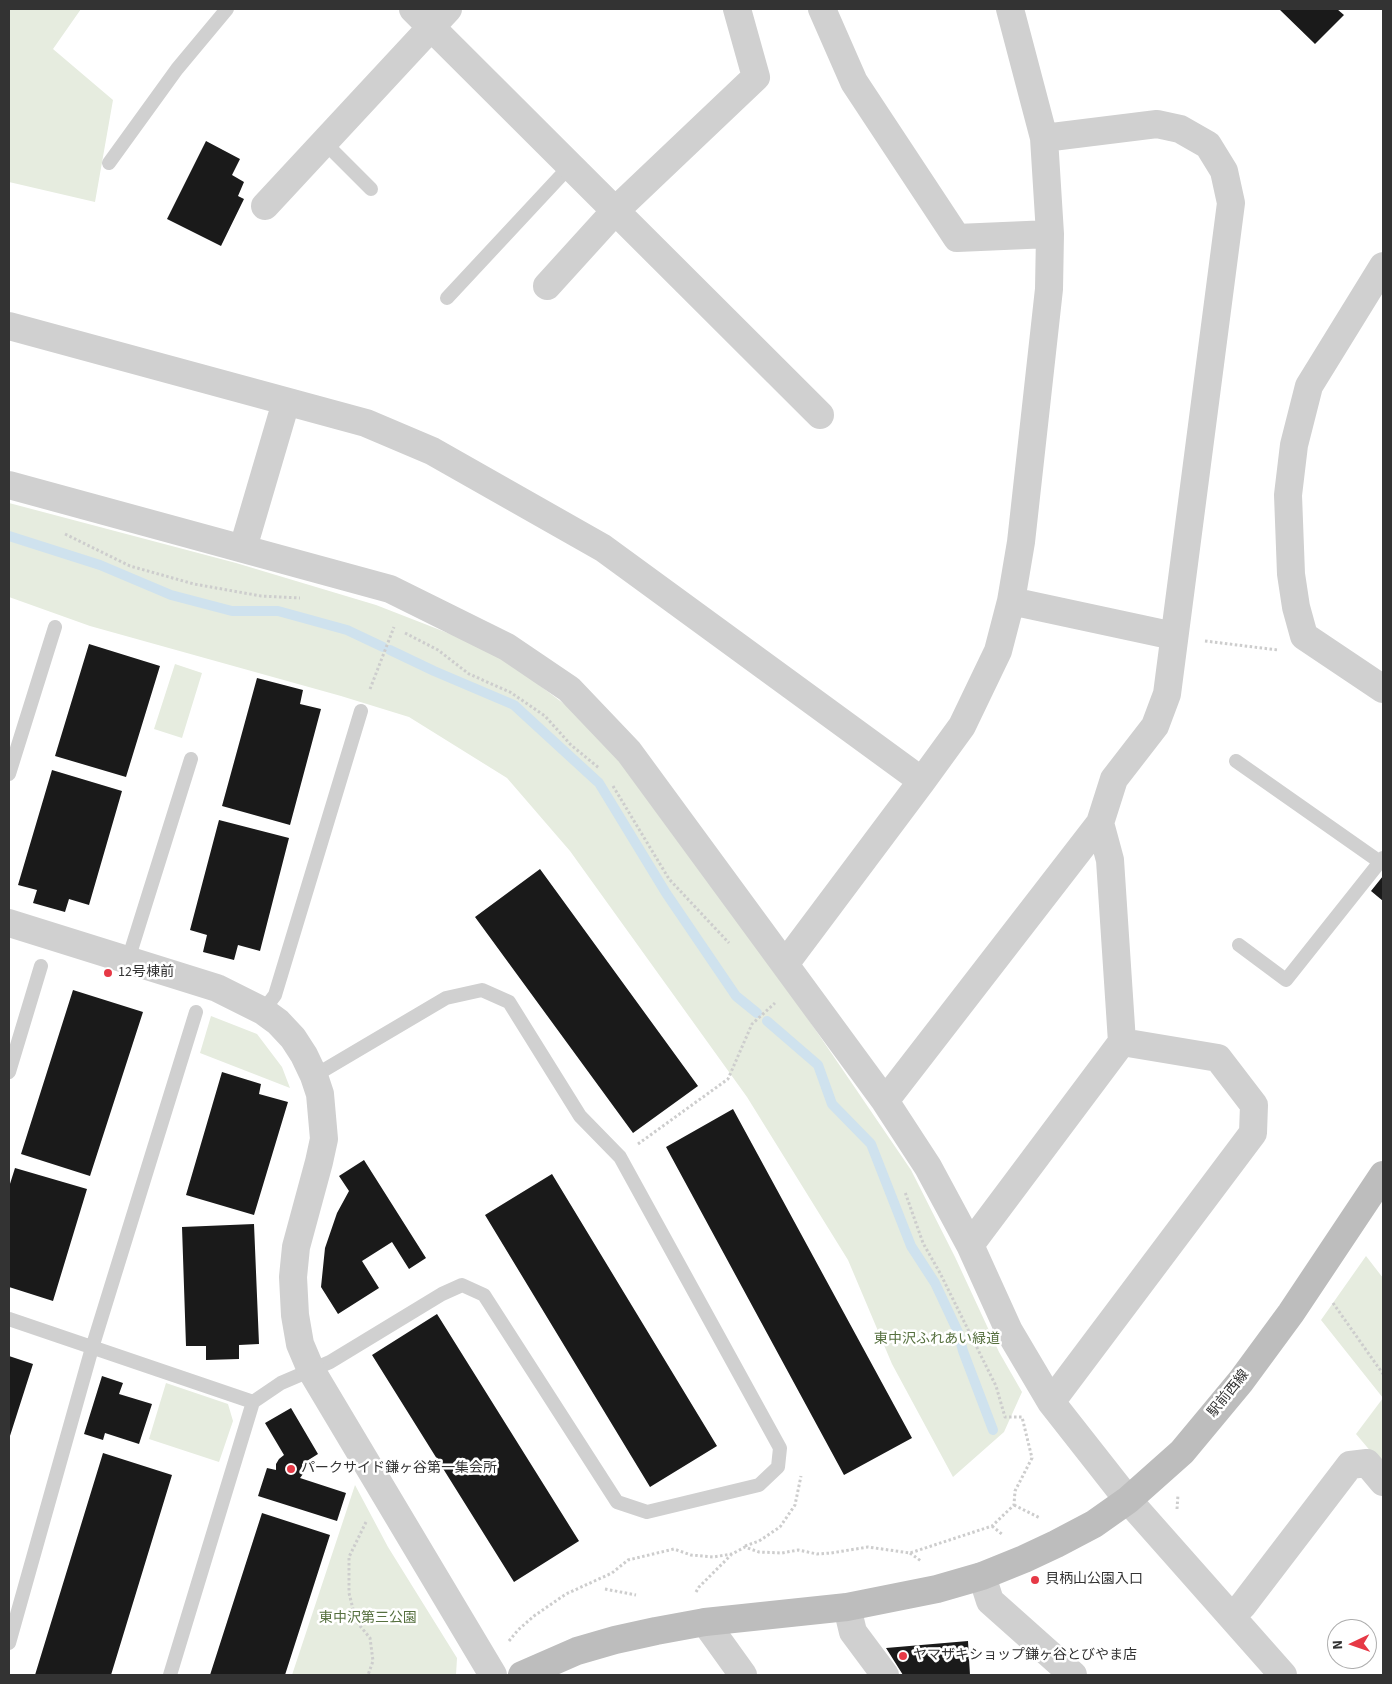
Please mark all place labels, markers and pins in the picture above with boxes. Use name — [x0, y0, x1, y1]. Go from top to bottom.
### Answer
place label: 12号棟前 — [118, 965, 174, 981]
marker: 12号棟前 — [102, 967, 114, 979]
place label: パークサイド鎌ヶ谷第一集会所 — [301, 1461, 497, 1477]
marker: パークサイド鎌ヶ谷第一集会所 — [285, 1463, 297, 1475]
place label: 貝柄山公園入口 — [1045, 1572, 1143, 1588]
marker: 貝柄山公園入口 — [1029, 1574, 1041, 1586]
place label: ヤマザキショップ鎌ヶ谷とびやま店 — [913, 1648, 1137, 1664]
marker: ヤマザキショップ鎌ヶ谷とびやま店 — [897, 1650, 909, 1662]

